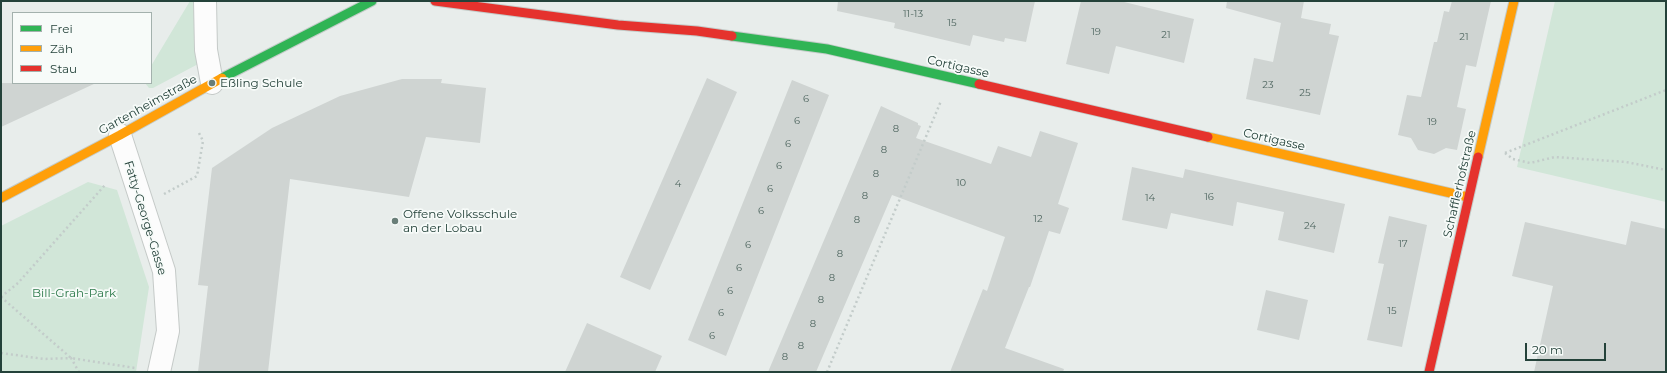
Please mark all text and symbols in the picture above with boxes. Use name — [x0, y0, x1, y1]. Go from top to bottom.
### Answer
house number: 11-13 — [903, 8, 923, 20]
legend — [12, 12, 152, 84]
house number: 15 — [947, 17, 957, 29]
text: Frei — [50, 21, 73, 36]
house number: 19 — [1091, 26, 1101, 38]
house number: 21 — [1161, 29, 1171, 41]
house number: 21 — [1459, 31, 1469, 43]
text: Zäh — [50, 41, 73, 56]
street label: Cortigasse — [926, 53, 990, 81]
text: Stau — [50, 61, 77, 76]
street label: Gartenheimstraße — [96, 72, 200, 138]
place label: Eßling Schule — [220, 76, 303, 90]
marker: Eßling Schule — [207, 78, 217, 88]
house number: 23 — [1262, 79, 1274, 91]
house number: 25 — [1299, 87, 1311, 99]
house number: 6 — [803, 93, 809, 105]
house number: 6 — [794, 115, 800, 127]
house number: 19 — [1427, 116, 1437, 128]
house number: 8 — [893, 123, 899, 135]
street label: Cortigasse — [1242, 126, 1306, 154]
street label: Schafflerhofstraße — [1441, 129, 1479, 239]
house number: 6 — [785, 138, 791, 150]
house number: 8 — [881, 144, 887, 156]
street label: Fatty-George-Gasse — [121, 159, 169, 277]
house number: 6 — [776, 160, 782, 172]
house number: 8 — [873, 168, 879, 180]
house number: 10 — [956, 177, 966, 189]
house number: 4 — [675, 178, 681, 190]
house number: 6 — [767, 183, 773, 195]
house number: 8 — [862, 190, 868, 202]
house number: 16 — [1204, 191, 1214, 203]
house number: 14 — [1145, 192, 1155, 204]
house number: 6 — [758, 205, 764, 217]
place label: Offene Volksschule an der Lobau — [403, 207, 517, 235]
house number: 12 — [1033, 213, 1043, 225]
house number: 8 — [854, 214, 860, 226]
marker: Offene Volksschule an der Lobau — [390, 216, 400, 226]
house number: 24 — [1304, 220, 1316, 232]
house number: 17 — [1398, 238, 1408, 250]
house number: 6 — [745, 239, 751, 251]
house number: 8 — [837, 248, 843, 260]
house number: 6 — [736, 262, 742, 274]
house number: 8 — [829, 272, 835, 284]
house number: 6 — [727, 285, 733, 297]
park label: Bill-Grah-Park — [32, 286, 116, 300]
house number: 8 — [818, 294, 824, 306]
house number: 15 — [1387, 305, 1397, 317]
house number: 6 — [718, 307, 724, 319]
house number: 8 — [810, 318, 816, 330]
house number: 6 — [709, 330, 715, 342]
scale bar — [1527, 335, 1608, 361]
house number: 8 — [798, 340, 804, 352]
text: 20 m — [1532, 342, 1563, 357]
house number: 8 — [782, 351, 788, 363]

